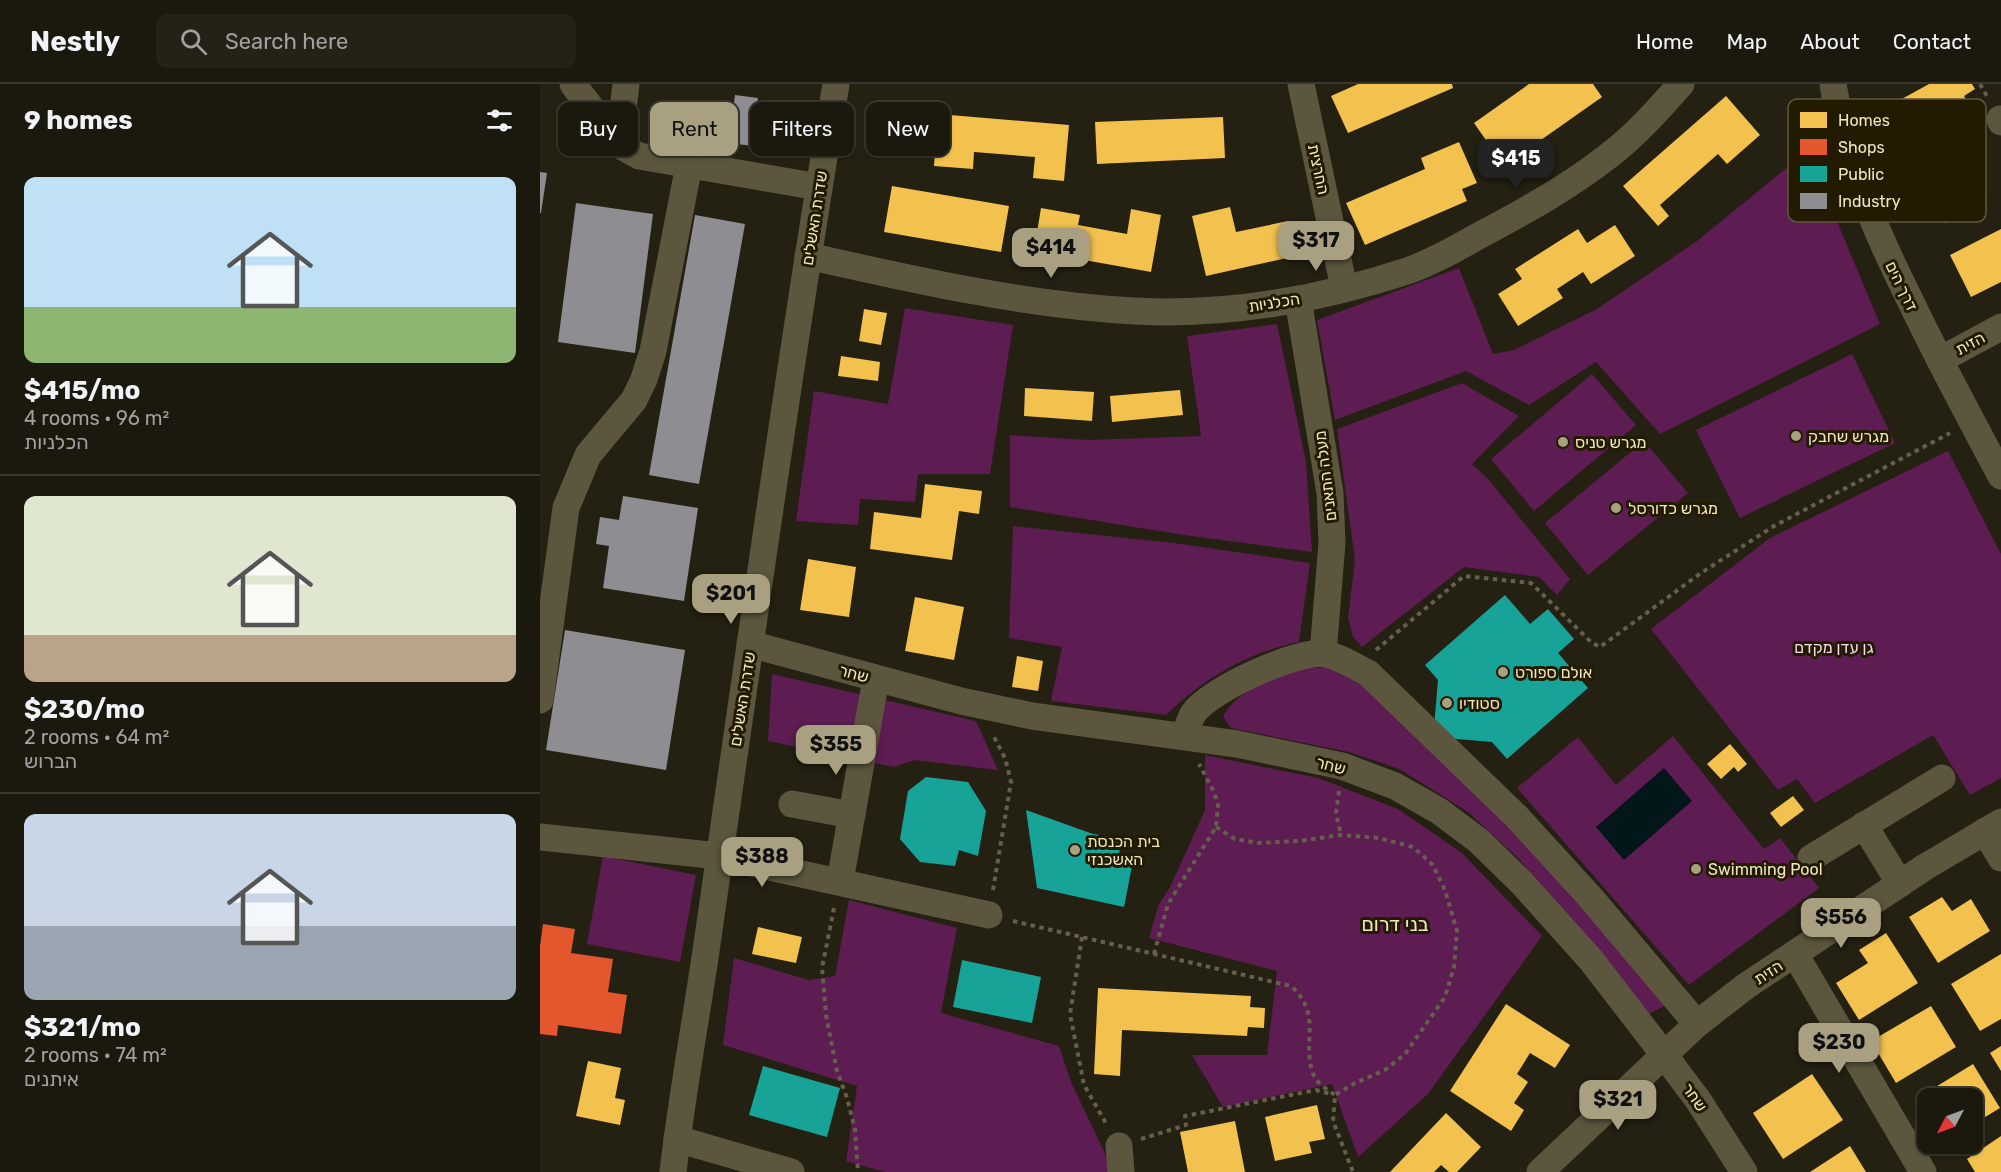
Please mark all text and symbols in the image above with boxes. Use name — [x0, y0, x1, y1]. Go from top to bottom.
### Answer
search box — [156, 14, 576, 68]
text: Nestly — [30, 25, 120, 58]
icon: search — [177, 25, 210, 58]
text: Search here — [225, 28, 348, 55]
text: Home — [1636, 29, 1693, 54]
text: Map — [1726, 29, 1767, 54]
text: About — [1800, 29, 1860, 54]
text: Contact — [1893, 29, 1971, 54]
legend — [1788, 99, 1986, 222]
chip: Buy — [558, 102, 638, 156]
chip: Rent — [650, 102, 738, 156]
chip: Filters — [750, 102, 854, 156]
chip: New — [866, 102, 950, 156]
icon: filters — [483, 104, 516, 137]
text: 9 homes — [24, 105, 133, 136]
text: Homes — [1838, 111, 1890, 130]
text: Shops — [1838, 138, 1885, 157]
pin: $415 — [1480, 139, 1552, 190]
street label: החרצית — [1304, 142, 1333, 196]
text: $415 — [1491, 146, 1541, 170]
text: Public — [1838, 165, 1884, 184]
street label: שדרת האשלים — [798, 169, 831, 267]
text: Industry — [1838, 192, 1901, 211]
icon: home — [216, 216, 324, 324]
pin: $317 — [1280, 221, 1352, 272]
pin: $414 — [1015, 228, 1087, 279]
text: $317 — [1292, 228, 1340, 252]
text: $414 — [1026, 235, 1076, 259]
street label: דרך הים — [1881, 258, 1922, 314]
street label: הכלניות — [1247, 289, 1301, 316]
street label: הזית — [1952, 328, 1988, 359]
text: $415/mo — [24, 375, 140, 406]
text: 4 rooms · 96 m² — [24, 406, 169, 430]
place label: מגרש שחבק — [1808, 427, 1889, 446]
marker: מגרש שחבק — [1789, 429, 1803, 443]
text: הכלניות — [24, 430, 89, 454]
street label: מעלה התאנים — [1311, 430, 1340, 522]
place label: מגרש טניס — [1575, 433, 1647, 452]
marker: מגרש טניס — [1556, 435, 1570, 449]
place label: מגרש כדורסל — [1628, 499, 1718, 518]
marker: מגרש כדורסל — [1609, 501, 1623, 515]
icon: home — [216, 535, 324, 643]
pin: $201 — [695, 574, 767, 625]
text: $201 — [706, 581, 756, 605]
park label: גן עדן מקדם — [1794, 638, 1874, 657]
street label: שדרת האשלים — [726, 650, 759, 748]
street label: שחר — [837, 660, 871, 687]
place label: אולם ספורט — [1515, 663, 1592, 682]
marker: אולם ספורט — [1496, 665, 1510, 679]
text: $230/mo — [24, 694, 145, 725]
place label: סטודיו — [1459, 694, 1500, 713]
marker: סטודיו — [1440, 696, 1454, 710]
text: 2 rooms · 64 m² — [24, 725, 169, 749]
pin: $355 — [800, 725, 872, 776]
text: $355 — [810, 732, 862, 756]
text: הברוש — [24, 749, 77, 773]
street label: שחר — [1314, 752, 1348, 779]
place label: בית הכנסת האשכנזי — [1087, 832, 1160, 869]
pin: $388 — [726, 837, 798, 888]
marker: בית הכנסת האשכנזי — [1068, 843, 1082, 857]
text: $388 — [735, 844, 789, 868]
icon: home — [216, 853, 324, 961]
place label: Swimming Pool — [1708, 860, 1823, 879]
marker: Swimming Pool — [1689, 862, 1703, 876]
pin: $556 — [1805, 898, 1877, 949]
text: $556 — [1815, 905, 1867, 929]
district label: בני דרום — [1362, 912, 1429, 936]
street label: הזית — [1750, 956, 1786, 989]
text: $321/mo — [24, 1012, 141, 1043]
pin: $230 — [1803, 1023, 1875, 1074]
text: $230 — [1812, 1030, 1866, 1054]
text: 2 rooms · 74 m² — [24, 1043, 167, 1067]
text: איתנים — [24, 1067, 79, 1091]
pin: $321 — [1582, 1080, 1654, 1131]
street label: שחר — [1678, 1080, 1711, 1115]
text: $321 — [1593, 1087, 1643, 1111]
north arrow — [1917, 1088, 1983, 1154]
map controls — [1917, 1088, 1983, 1154]

